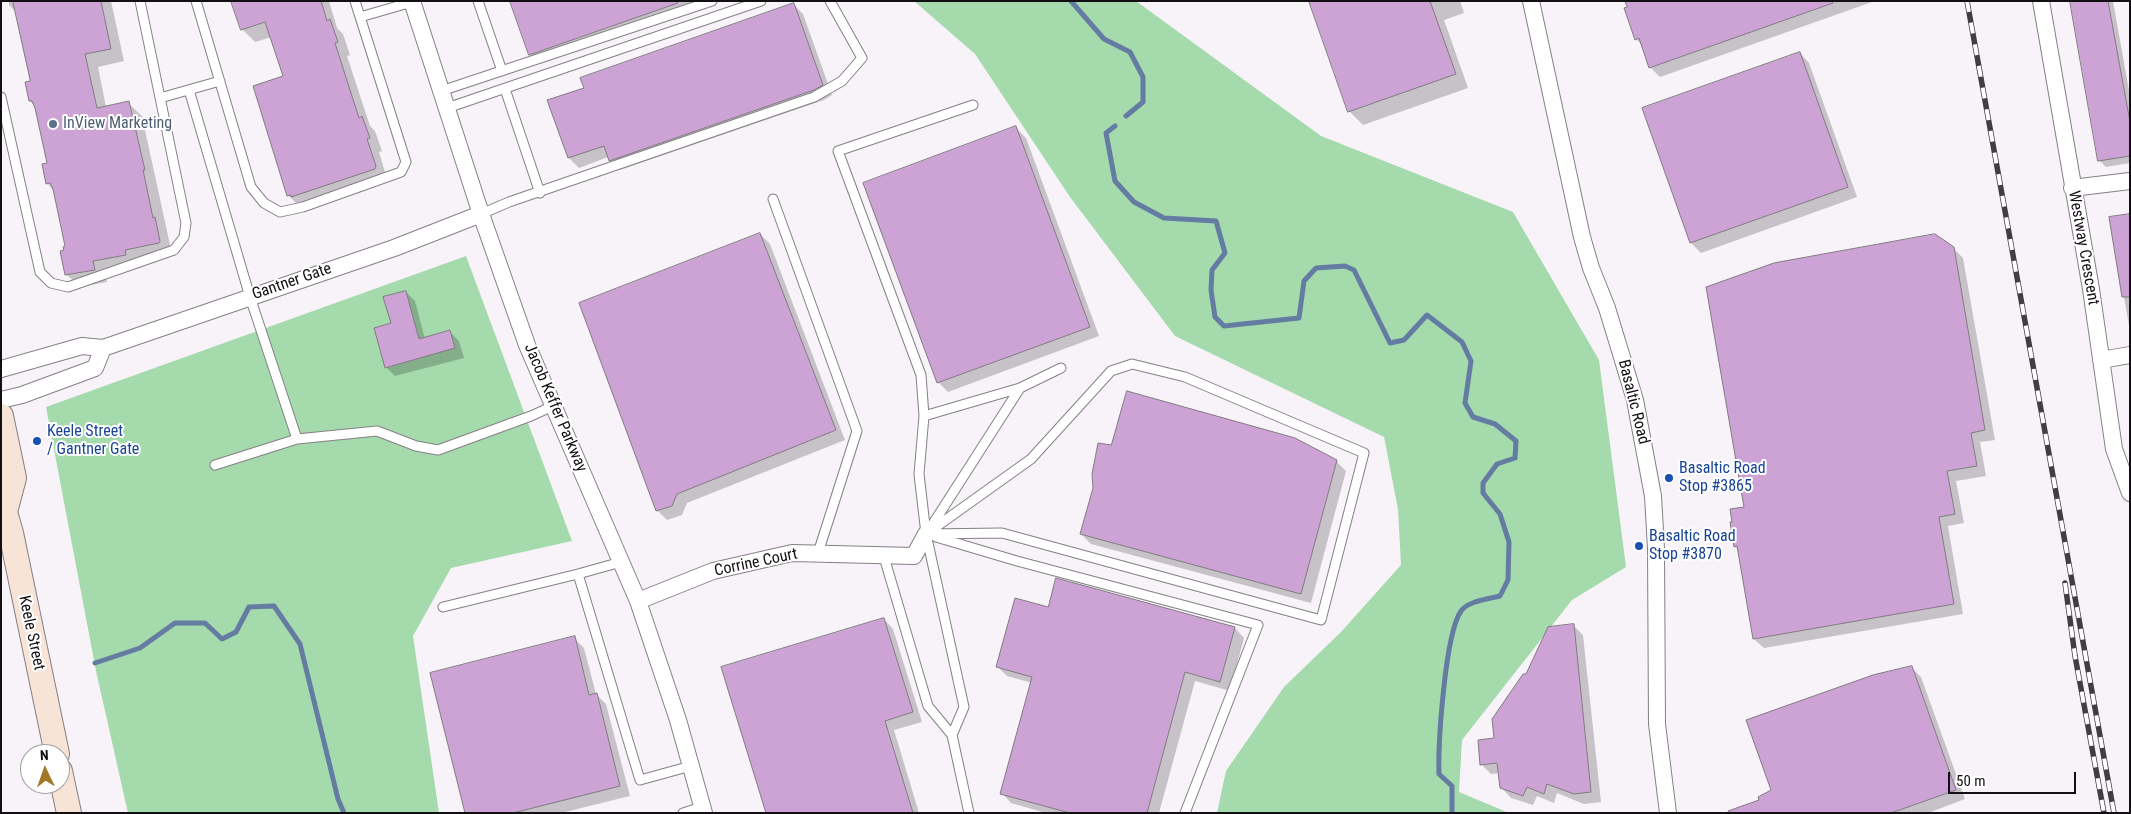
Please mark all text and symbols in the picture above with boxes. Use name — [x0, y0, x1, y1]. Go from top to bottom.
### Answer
place label: InView Marketing — [63, 114, 172, 134]
marker: InView Marketing — [47, 118, 59, 130]
street label: Westway Crescent — [2063, 189, 2103, 307]
street label: Gantner Gate — [250, 259, 334, 305]
street label: Jacob Keffer Parkway — [519, 341, 591, 475]
street label: Basaltic Road — [1613, 358, 1653, 446]
place label: Keele Street / Gantner Gate — [47, 422, 139, 460]
marker: Keele Street / Gantner Gate — [31, 435, 43, 447]
place label: Basaltic Road Stop #3865 — [1679, 459, 1766, 497]
marker: Basaltic Road Stop #3865 — [1663, 472, 1675, 484]
place label: Basaltic Road Stop #3870 — [1649, 527, 1736, 565]
marker: Basaltic Road Stop #3870 — [1633, 540, 1645, 552]
street label: Corrine Court — [713, 545, 799, 581]
street label: Keele Street — [14, 594, 48, 672]
north arrow — [20, 744, 70, 794]
text: N — [40, 747, 49, 763]
scale bar — [1951, 762, 2078, 794]
text: 50 m — [1956, 772, 1986, 790]

